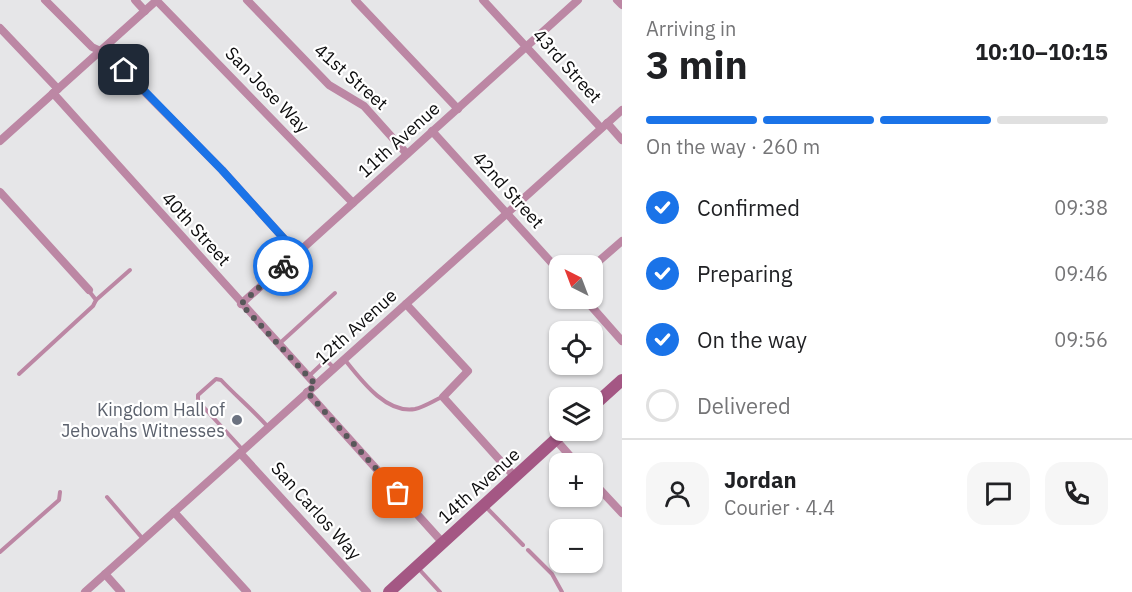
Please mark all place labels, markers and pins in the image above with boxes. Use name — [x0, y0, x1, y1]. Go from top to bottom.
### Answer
pin — [98, 44, 149, 95]
place label: Kingdom Hall of Jehovahs Witnesses — [61, 398, 225, 442]
marker: Kingdom Hall of Jehovahs Witnesses — [230, 413, 244, 427]
pin — [372, 467, 423, 518]

